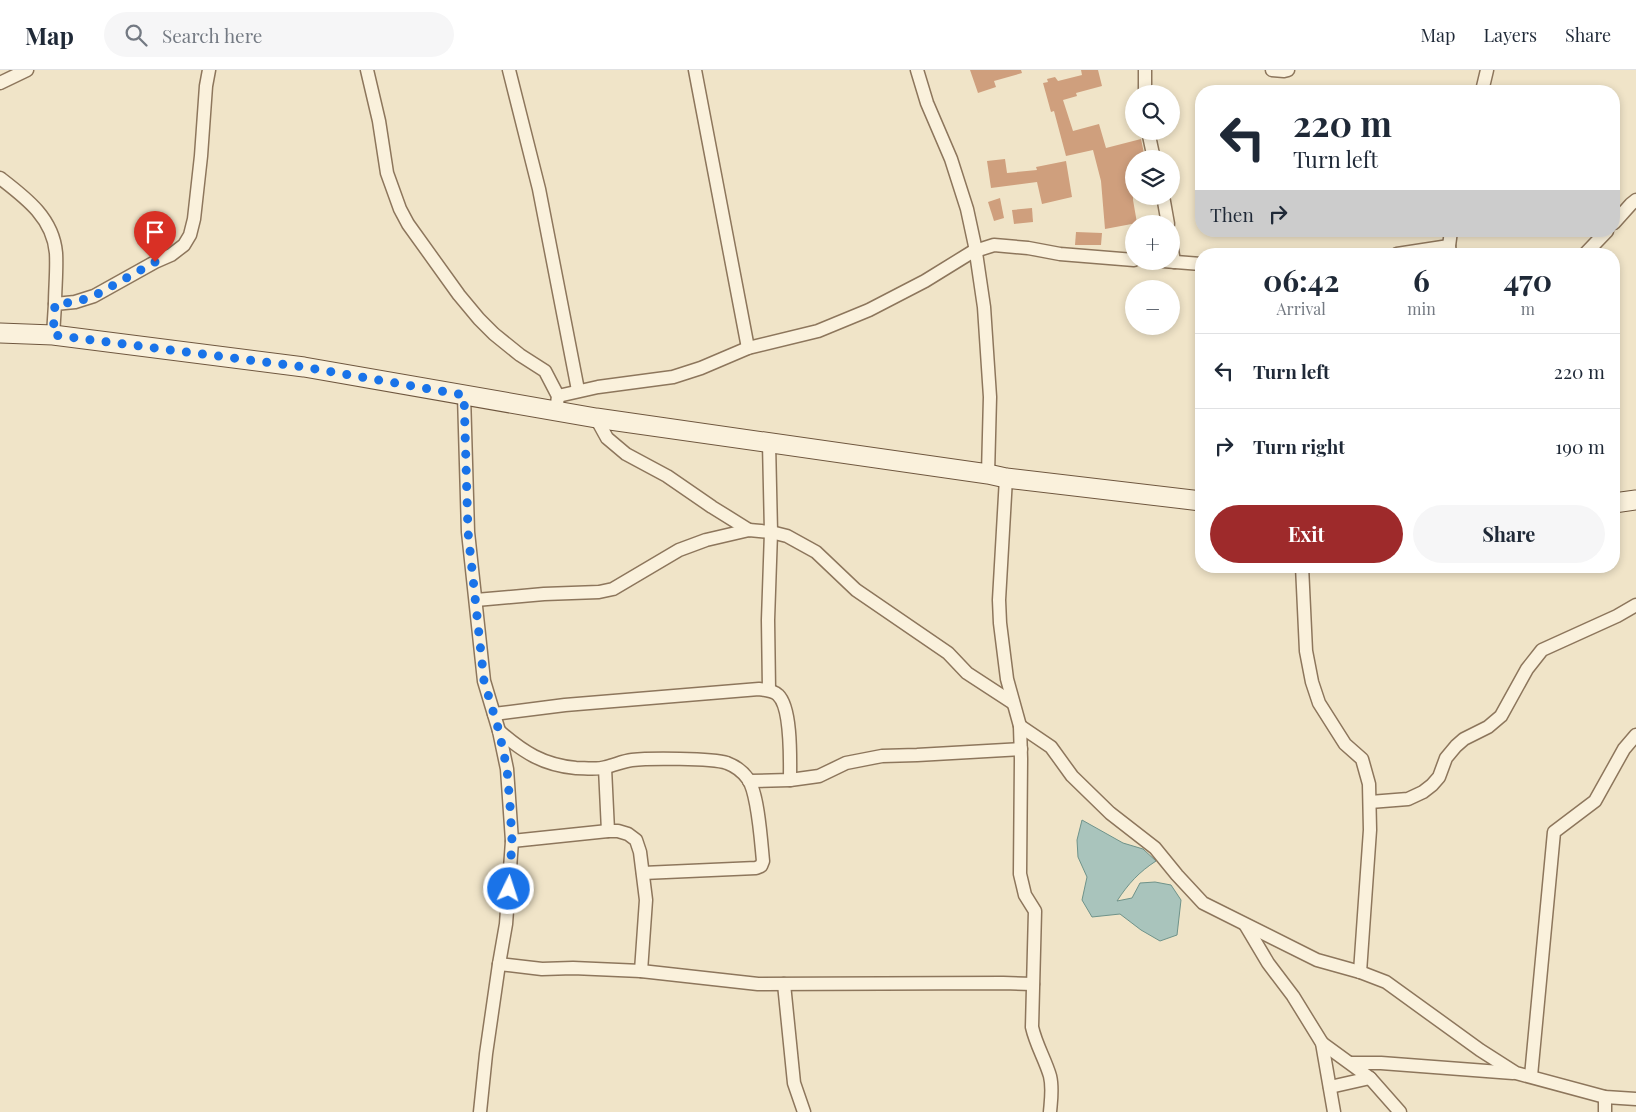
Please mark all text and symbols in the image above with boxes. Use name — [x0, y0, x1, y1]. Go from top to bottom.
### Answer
search box — [104, 12, 454, 57]
text: Map — [25, 19, 74, 51]
icon: search — [122, 21, 150, 49]
text: Search here — [162, 22, 262, 48]
text: Map — [1420, 23, 1455, 47]
text: Layers — [1483, 23, 1537, 47]
text: Share — [1565, 23, 1611, 47]
map controls — [1125, 85, 1180, 335]
button: search — [1125, 85, 1180, 140]
text: 220 m — [1293, 99, 1392, 146]
icon: left — [1210, 105, 1275, 170]
text: Turn left — [1293, 144, 1378, 174]
button: layers — [1125, 150, 1180, 205]
icon: right — [1264, 200, 1292, 228]
text: Then — [1210, 201, 1254, 227]
pin — [134, 211, 176, 262]
button: + — [1125, 215, 1180, 270]
icon: arrive — [141, 218, 169, 246]
text: 06:42 — [1263, 260, 1339, 300]
text: 6 — [1413, 260, 1430, 300]
text: 470 — [1504, 260, 1552, 300]
button: − — [1125, 280, 1180, 335]
text: Arrival — [1276, 298, 1326, 319]
text: min — [1407, 298, 1436, 319]
text: m — [1521, 298, 1535, 319]
icon: left — [1210, 357, 1238, 385]
text: Turn left — [1253, 358, 1330, 384]
text: 220 m — [1554, 358, 1605, 384]
icon: right — [1210, 432, 1238, 460]
text: Turn right — [1253, 433, 1345, 459]
text: 190 m — [1555, 433, 1605, 459]
button: Exit — [1210, 505, 1403, 563]
button: Share — [1413, 505, 1605, 563]
position arrow — [482, 862, 534, 914]

